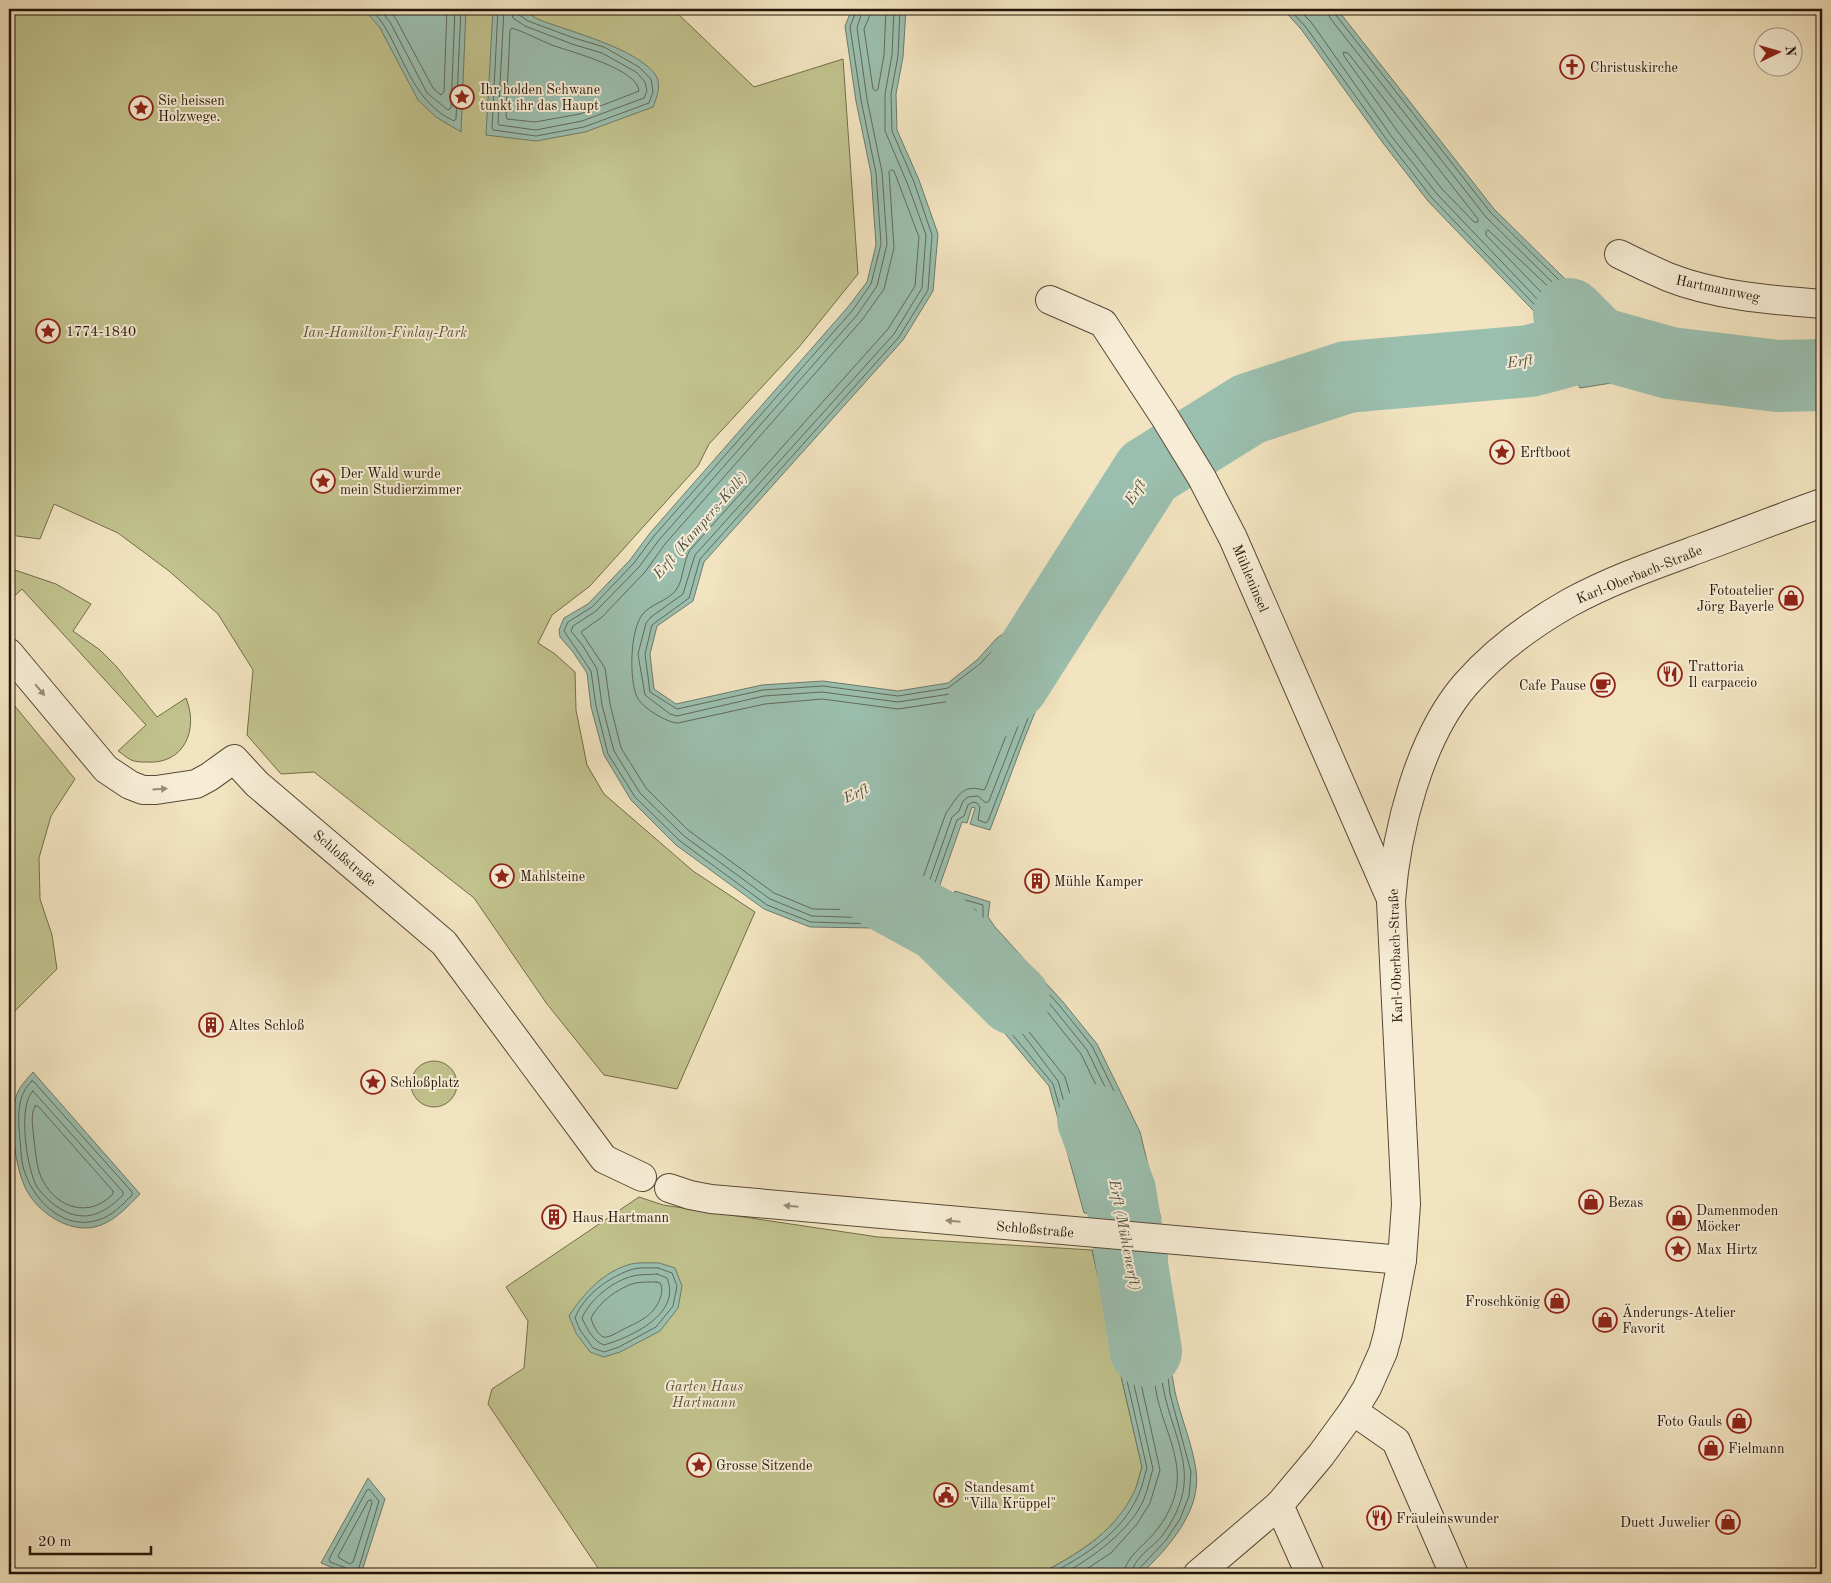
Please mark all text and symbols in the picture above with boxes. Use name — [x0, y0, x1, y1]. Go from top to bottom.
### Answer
north arrow — [1754, 28, 1804, 78]
text: N — [1783, 45, 1797, 57]
church icon: Christuskirche — [1559, 54, 1585, 80]
place label: Christuskirche — [1590, 61, 1678, 75]
place label: Ihr holden Schwane tunkt ihr das Haupt — [480, 83, 600, 113]
place icon: Ihr holden Schwane tunkt ihr das Haupt — [449, 84, 475, 110]
place label: Sie heissen Holzwege. — [158, 94, 225, 124]
place icon: Sie heissen Holzwege. — [128, 95, 154, 121]
street label: Hartmannweg — [1674, 273, 1762, 305]
place icon: 1774-1840 — [35, 318, 61, 344]
place label: 1774-1840 — [66, 325, 136, 339]
park label: Ian-Hamilton-Finlay-Park — [302, 326, 467, 341]
water label: Erft — [1505, 353, 1535, 372]
place icon: Erftboot — [1489, 439, 1515, 465]
place label: Erftboot — [1520, 446, 1571, 460]
place label: Der Wald wurde mein Studierzimmer — [340, 467, 462, 497]
place icon: Der Wald wurde mein Studierzimmer — [310, 468, 336, 494]
water label: Erft (Kampers-Kolk) — [650, 469, 751, 583]
water label: Erft — [1122, 477, 1150, 509]
street label: Mühleninsel — [1230, 542, 1271, 615]
street label: Karl-Oberbach-Straße — [1574, 543, 1704, 607]
place label: Fotoatelier Jörg Bayerle — [1697, 584, 1774, 614]
shop icon: Fotoatelier Jörg Bayerle — [1778, 585, 1804, 611]
place label: Trattoria Il carpaccio — [1688, 660, 1757, 690]
restaurant icon: Trattoria Il carpaccio — [1657, 661, 1683, 687]
cafe icon: Cafe Pause — [1590, 672, 1616, 698]
place label: Cafe Pause — [1519, 679, 1586, 693]
one-way arrow — [35, 684, 46, 697]
water label: Erft — [841, 782, 872, 807]
one-way arrow — [153, 785, 169, 793]
street label: Schloßstraße — [310, 828, 378, 890]
place icon: Mahlsteine — [489, 863, 515, 889]
building icon: Mühle Kamper — [1024, 868, 1050, 894]
place label: Mahlsteine — [520, 870, 585, 884]
place label: Mühle Kamper — [1054, 875, 1143, 889]
street label: Karl-Oberbach-Straße — [1387, 889, 1405, 1023]
building icon: Altes Schloß — [198, 1012, 224, 1038]
place label: Altes Schloß — [228, 1019, 304, 1033]
place icon: Schloßplatz — [360, 1069, 386, 1095]
place label: Schloßplatz — [390, 1076, 460, 1090]
water label: Erft (Mühlenerft) — [1105, 1177, 1143, 1292]
shop icon: Bezas — [1578, 1189, 1604, 1215]
place label: Bezas — [1608, 1196, 1643, 1210]
one-way arrow — [783, 1202, 799, 1210]
building icon: Haus Hartmann — [541, 1204, 567, 1230]
place label: Damenmoden Möcker — [1696, 1204, 1779, 1234]
shop icon: Damenmoden Möcker — [1666, 1205, 1692, 1231]
place label: Haus Hartmann — [572, 1211, 670, 1225]
one-way arrow — [944, 1217, 960, 1225]
street label: Schloßstraße — [995, 1220, 1074, 1240]
place icon: Max Hirtz — [1665, 1236, 1691, 1262]
place label: Max Hirtz — [1696, 1243, 1757, 1257]
shop icon: Froschkönig — [1544, 1288, 1570, 1314]
place label: Froschkönig — [1465, 1295, 1540, 1309]
place label: Änderungs-Atelier Favorit — [1622, 1303, 1736, 1336]
shop icon: Änderungs-Atelier Favorit — [1592, 1307, 1618, 1333]
park label: Garten Haus Hartmann — [665, 1380, 743, 1410]
shop icon: Foto Gauls — [1726, 1408, 1752, 1434]
place label: Foto Gauls — [1657, 1415, 1722, 1429]
shop icon: Fielmann — [1698, 1435, 1724, 1461]
place label: Fielmann — [1728, 1442, 1785, 1456]
place icon: Grosse Sitzende — [686, 1452, 712, 1478]
place label: Grosse Sitzende — [716, 1459, 813, 1473]
place label: Standesamt "Villa Krüppel" — [964, 1481, 1056, 1511]
public building icon: Standesamt "Villa Krüppel" — [933, 1482, 959, 1508]
restaurant icon: Fräuleinswunder — [1366, 1505, 1392, 1531]
shop icon: Duett Juwelier — [1715, 1509, 1741, 1535]
place label: Fräuleinswunder — [1396, 1512, 1499, 1526]
place label: Duett Juwelier — [1620, 1516, 1710, 1530]
scale bar — [30, 1523, 151, 1555]
text: 20 m — [38, 1535, 72, 1550]

